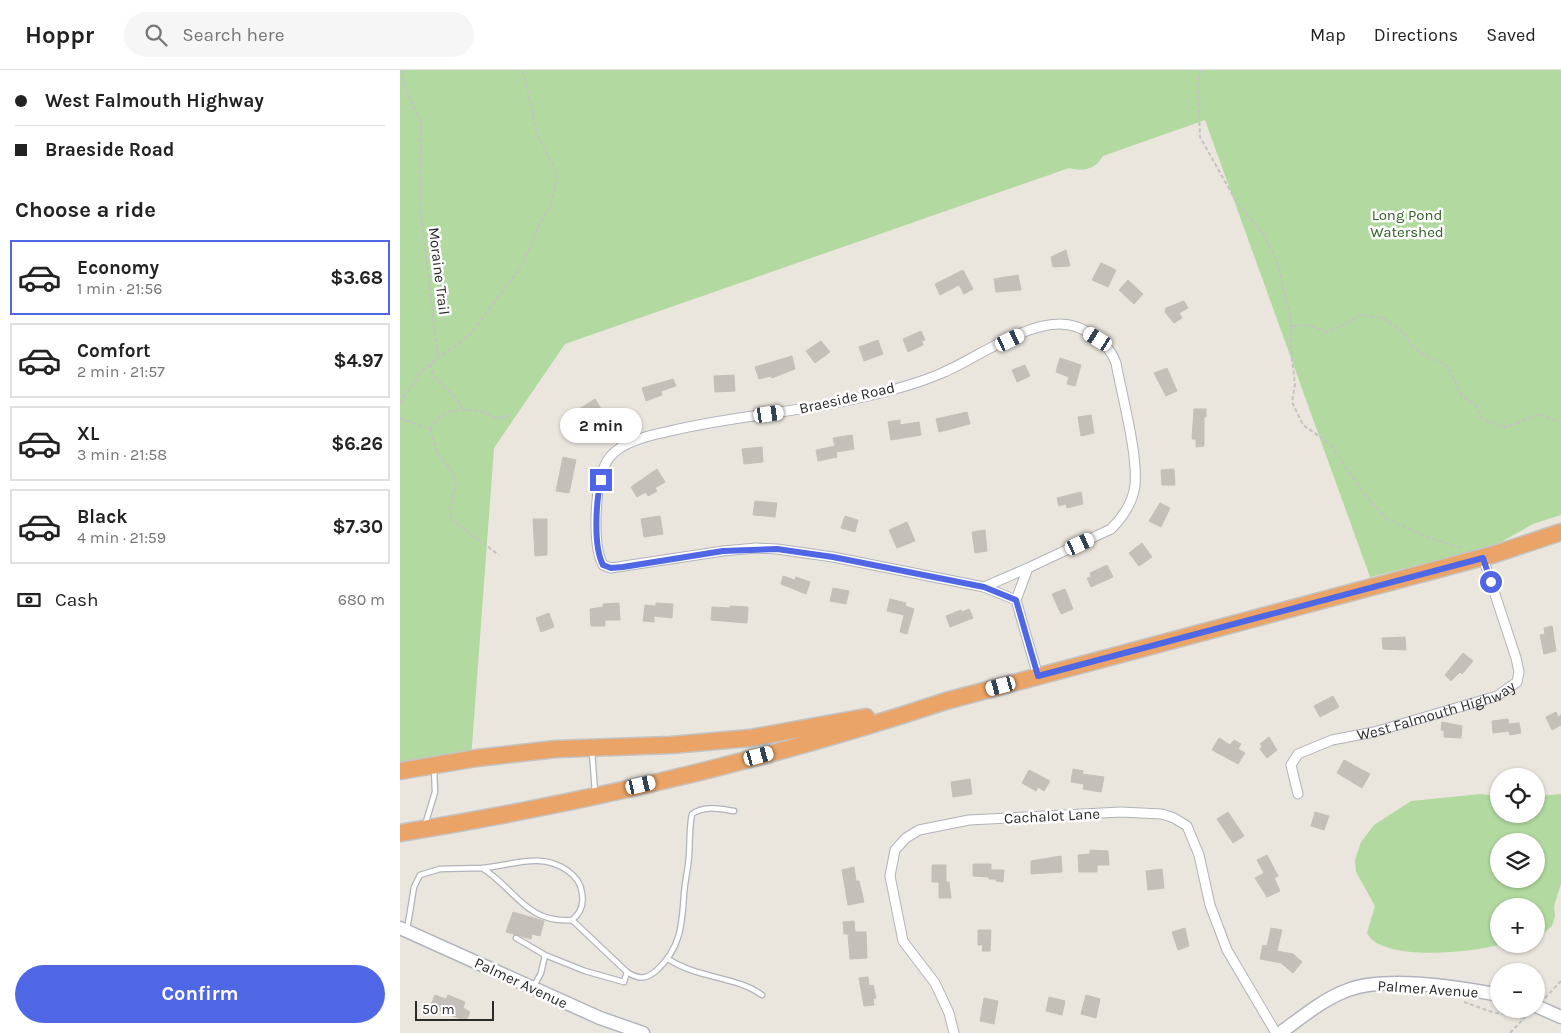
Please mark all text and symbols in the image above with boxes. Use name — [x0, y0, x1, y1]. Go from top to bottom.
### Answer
search box — [124, 12, 474, 57]
text: Hoppr — [25, 21, 94, 49]
icon: search — [142, 21, 170, 49]
text: Search here — [182, 24, 284, 46]
text: Map — [1310, 24, 1346, 46]
text: Directions — [1374, 24, 1458, 46]
text: Saved — [1486, 24, 1536, 46]
text: West Falmouth Highway — [45, 90, 264, 112]
text: Braeside Road — [45, 139, 175, 161]
text: Choose a ride — [15, 197, 156, 223]
park label: Long Pond Watershed — [1370, 206, 1444, 241]
street label: Moraine Trail — [425, 226, 453, 316]
icon: car — [17, 255, 62, 300]
text: Economy — [77, 257, 159, 279]
text: $3.68 — [330, 267, 383, 289]
text: 1 min · 21:56 — [77, 279, 162, 298]
car — [1081, 325, 1114, 353]
car — [993, 327, 1026, 353]
icon: car — [17, 338, 62, 383]
text: Comfort — [77, 340, 151, 362]
text: $4.97 — [333, 350, 383, 372]
text: 2 min · 21:57 — [77, 362, 165, 381]
street label: Braeside Road — [797, 378, 897, 418]
car — [753, 404, 784, 424]
callout: 2 min — [560, 408, 642, 442]
text: 2 min — [579, 416, 623, 435]
icon: car — [17, 421, 62, 466]
text: XL — [77, 423, 99, 445]
text: $6.26 — [331, 433, 383, 455]
text: 3 min · 21:58 — [77, 445, 167, 464]
route end — [590, 469, 612, 491]
icon: car — [17, 504, 62, 549]
text: Black — [77, 506, 128, 528]
text: $7.30 — [333, 516, 383, 538]
text: 4 min · 21:59 — [77, 528, 166, 547]
car — [1063, 531, 1096, 557]
route start — [1480, 571, 1502, 593]
icon: cash — [15, 586, 43, 614]
text: Cash — [55, 589, 99, 611]
text: 680 m — [338, 590, 385, 609]
car — [984, 675, 1017, 697]
street label: West Falmouth Highway — [1355, 677, 1519, 744]
car — [742, 745, 775, 767]
map controls — [1490, 768, 1545, 1018]
button: locate — [1490, 768, 1545, 823]
car — [624, 774, 657, 796]
street label: Cachalot Lane — [1004, 804, 1100, 828]
button: layers — [1490, 833, 1545, 888]
button: + — [1490, 898, 1545, 953]
street label: Palmer Avenue — [471, 954, 571, 1012]
button: − — [1490, 963, 1545, 1018]
button: Confirm — [15, 965, 385, 1023]
street label: Palmer Avenue — [1377, 977, 1479, 1001]
scale bar — [415, 998, 494, 1021]
text: 50 m — [422, 1001, 455, 1018]

